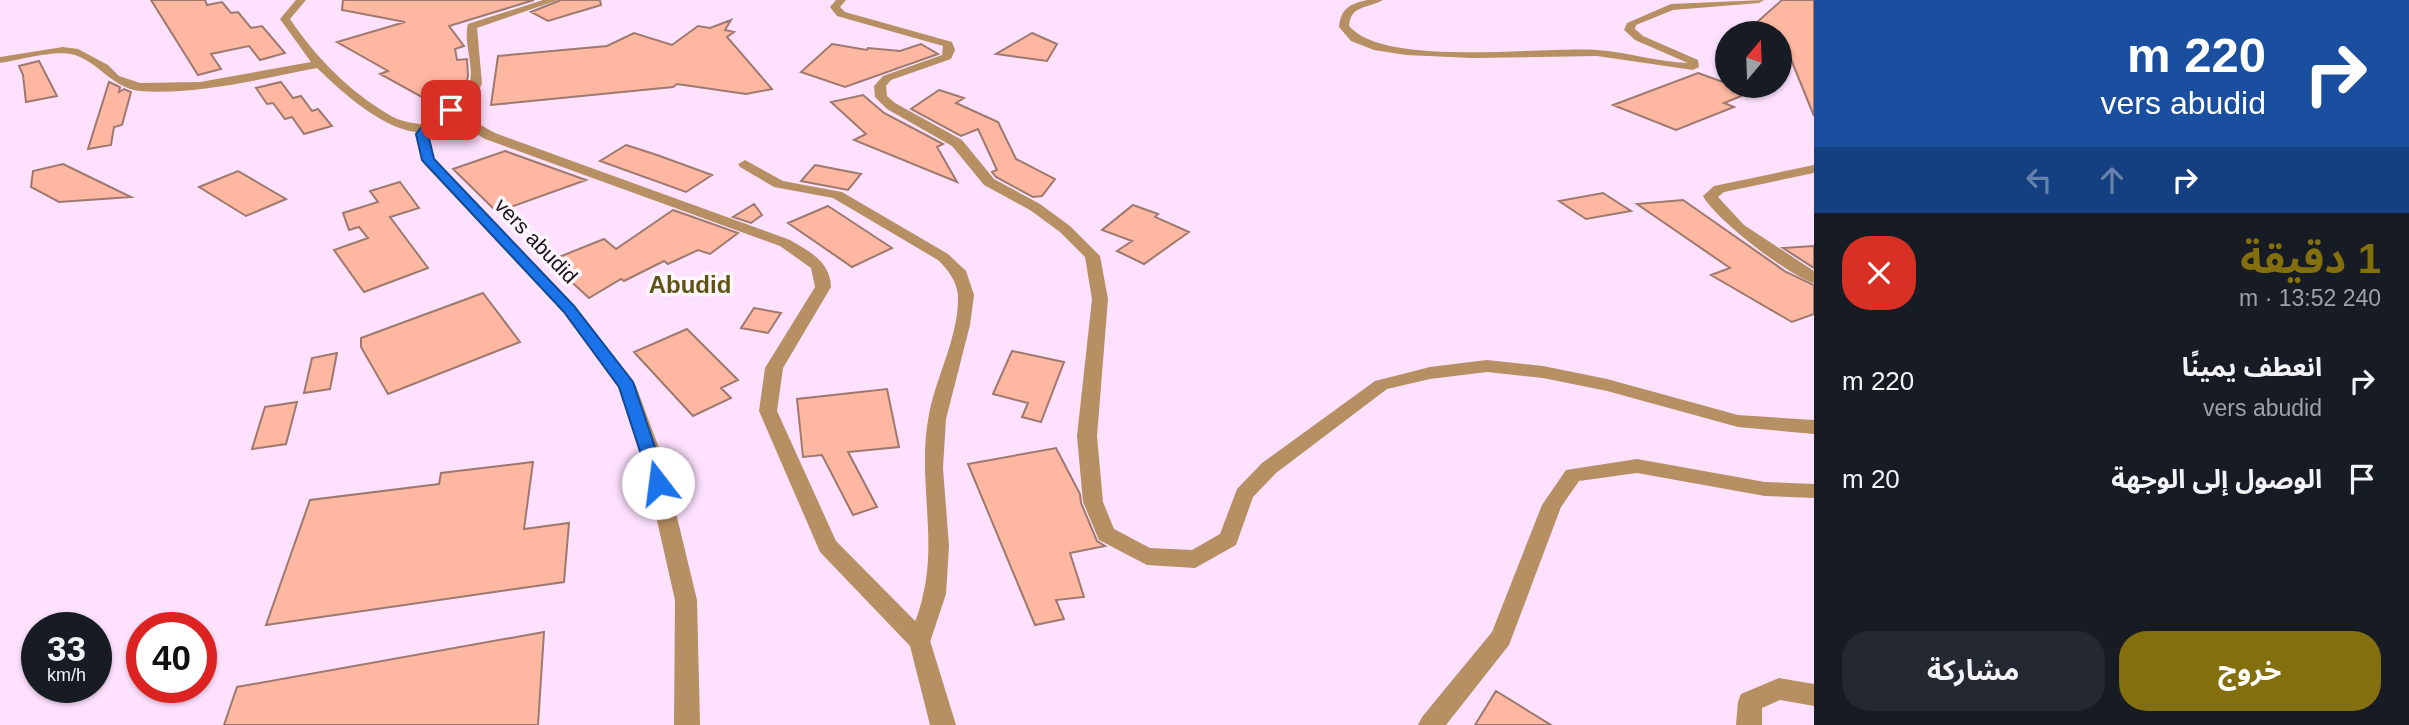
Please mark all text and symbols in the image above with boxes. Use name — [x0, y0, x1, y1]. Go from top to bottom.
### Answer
north arrow — [1715, 21, 1792, 98]
map controls — [1715, 21, 1792, 98]
text: 220 m — [2127, 28, 2266, 82]
icon: right — [2290, 28, 2381, 119]
pin — [421, 80, 481, 140]
text: vers abudid — [2101, 85, 2266, 121]
icon: arrive — [432, 91, 470, 129]
icon: left — [2020, 161, 2058, 199]
icon: ahead — [2093, 161, 2131, 199]
icon: right — [2166, 161, 2204, 199]
street label: vers abudid — [490, 194, 582, 288]
text: 1 دقيقة — [2240, 235, 2381, 282]
button: close — [1842, 236, 1916, 310]
district label: Abudid — [649, 271, 731, 298]
text: 240 m · 13:52 — [2239, 285, 2381, 311]
text: انعطف يمينًا — [2182, 352, 2322, 382]
icon: right — [2343, 362, 2381, 400]
text: 220 m — [1842, 366, 1914, 396]
text: vers abudid — [2203, 395, 2322, 421]
position arrow — [621, 446, 695, 520]
icon: arrive — [2343, 460, 2381, 498]
text: 20 m — [1842, 464, 1900, 494]
text: الوصول إلى الوجهة — [2111, 464, 2322, 494]
speed limit sign: 40 — [126, 612, 217, 703]
text: 33 — [47, 629, 86, 668]
button: مشاركة — [1842, 631, 2105, 711]
button: خروج — [2119, 631, 2381, 711]
text: km/h — [47, 665, 86, 685]

